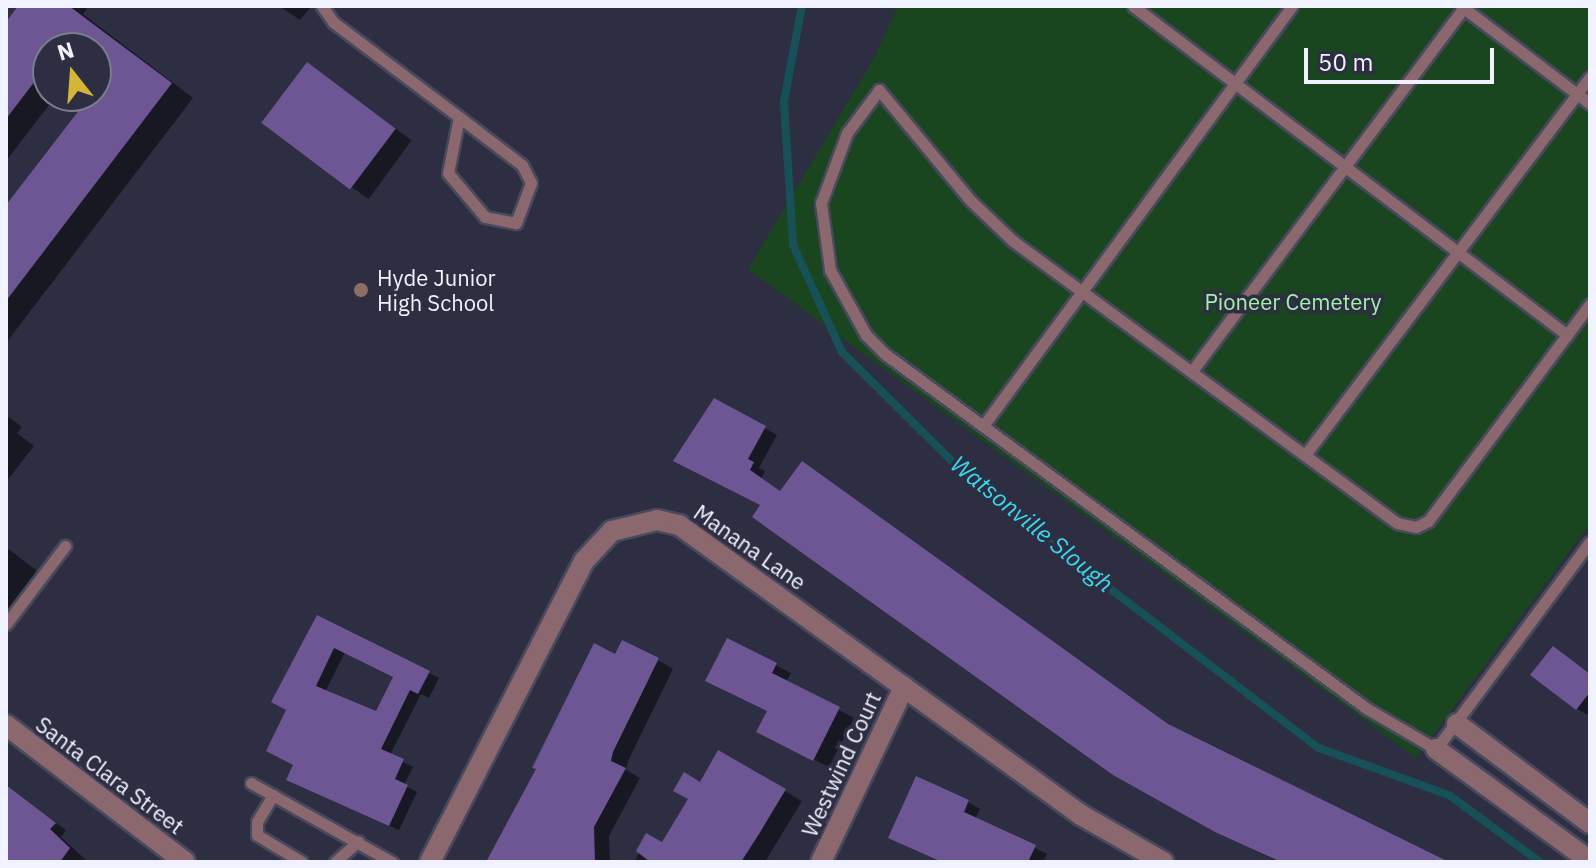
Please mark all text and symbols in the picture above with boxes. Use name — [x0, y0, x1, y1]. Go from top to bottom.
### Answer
north arrow — [32, 32, 112, 112]
scale bar — [1308, 32, 1498, 82]
text: N — [54, 34, 77, 67]
text: 50 m — [1318, 46, 1373, 78]
place label: Hyde Junior High School — [377, 264, 496, 316]
marker: Hyde Junior High School — [352, 281, 370, 299]
park label: Pioneer Cemetery — [1204, 289, 1382, 315]
water label: Watsonville Slough — [945, 450, 1119, 598]
street label: Manana Lane — [689, 499, 811, 595]
street label: Westwind Court — [796, 687, 886, 841]
street label: Santa Clara Street — [31, 711, 189, 839]

